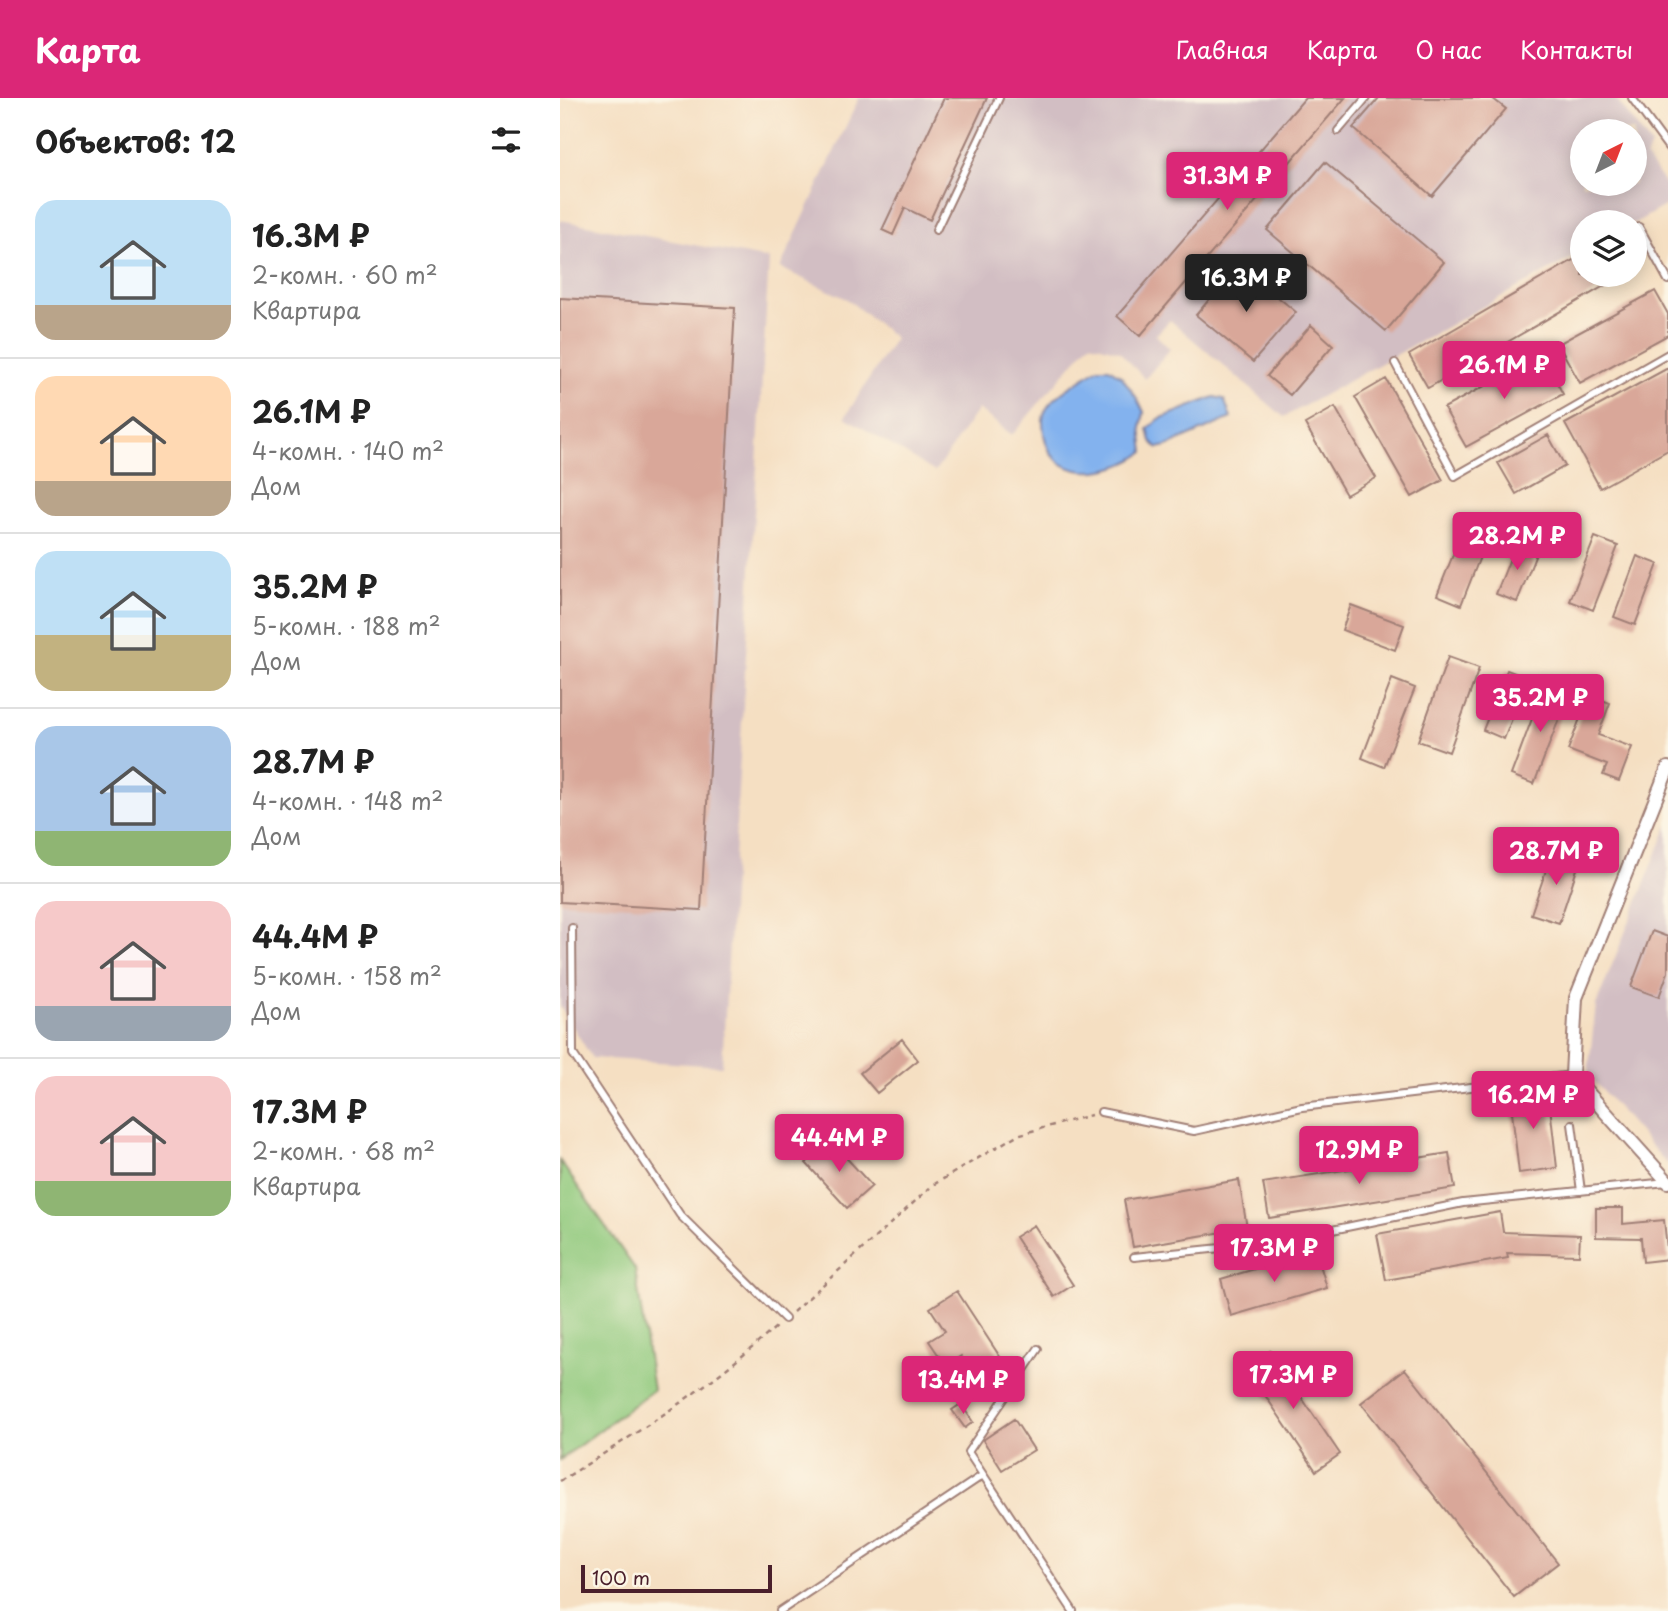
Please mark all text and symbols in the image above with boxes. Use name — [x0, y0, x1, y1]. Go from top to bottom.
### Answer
text: Карта — [35, 24, 141, 74]
text: Главная — [1176, 31, 1269, 67]
text: Карта — [1307, 31, 1377, 67]
text: О нас — [1415, 31, 1482, 67]
text: Контакты — [1520, 31, 1633, 67]
text: Объектов: 12 — [35, 118, 236, 163]
north arrow — [1570, 119, 1647, 196]
map controls — [1570, 119, 1647, 287]
icon: filters — [487, 121, 525, 159]
pin: 31.3M ₽ — [1162, 152, 1292, 212]
text: 31.3M ₽ — [1182, 157, 1272, 192]
button: layers — [1570, 210, 1647, 287]
text: 16.3M ₽ — [252, 212, 370, 257]
icon: home — [91, 228, 175, 312]
pin: 16.3M ₽ — [1181, 254, 1311, 314]
text: 2-комн. · 60 m² — [252, 257, 438, 292]
text: 16.3M ₽ — [1201, 259, 1291, 294]
text: Квартира — [252, 292, 360, 327]
pin: 26.1M ₽ — [1439, 342, 1569, 401]
text: 26.1M ₽ — [1458, 346, 1550, 381]
text: 26.1M ₽ — [252, 388, 371, 433]
icon: home — [91, 404, 175, 488]
text: 4-комн. · 140 m² — [252, 433, 444, 468]
text: Дом — [252, 468, 301, 503]
pin: 28.2M ₽ — [1452, 512, 1582, 572]
text: 28.2M ₽ — [1469, 517, 1565, 552]
text: 35.2M ₽ — [252, 563, 377, 608]
icon: home — [91, 579, 175, 663]
text: 5-комн. · 188 m² — [252, 608, 441, 643]
text: Дом — [252, 643, 301, 678]
pin: 35.2M ₽ — [1475, 674, 1605, 734]
text: 35.2M ₽ — [1492, 679, 1588, 714]
text: 28.7M ₽ — [252, 738, 374, 783]
icon: home — [91, 754, 175, 838]
text: 4-комн. · 148 m² — [252, 783, 443, 818]
text: Дом — [252, 818, 301, 853]
pin: 28.7M ₽ — [1491, 828, 1621, 887]
text: 28.7M ₽ — [1509, 832, 1603, 867]
text: 44.4M ₽ — [252, 913, 378, 958]
icon: home — [91, 929, 175, 1013]
text: 5-комн. · 158 m² — [252, 958, 442, 993]
text: Дом — [252, 993, 301, 1028]
pin: 16.2M ₽ — [1468, 1072, 1598, 1131]
text: 16.2M ₽ — [1488, 1076, 1578, 1111]
text: 17.3M ₽ — [252, 1088, 367, 1133]
icon: home — [91, 1104, 175, 1188]
pin: 44.4M ₽ — [774, 1114, 904, 1174]
text: 44.4M ₽ — [791, 1119, 887, 1154]
pin: 12.9M ₽ — [1294, 1126, 1424, 1186]
text: 12.9M ₽ — [1315, 1131, 1403, 1166]
text: 2-комн. · 68 m² — [252, 1133, 435, 1168]
text: Квартира — [252, 1168, 360, 1203]
pin: 17.3M ₽ — [1209, 1224, 1339, 1284]
text: 17.3M ₽ — [1230, 1229, 1318, 1264]
pin: 17.3M ₽ — [1228, 1352, 1358, 1411]
pin: 13.4M ₽ — [898, 1356, 1028, 1416]
text: 17.3M ₽ — [1249, 1356, 1337, 1391]
text: 13.4M ₽ — [918, 1361, 1008, 1396]
scale bar — [581, 1562, 772, 1594]
text: 100 m — [592, 1563, 650, 1591]

